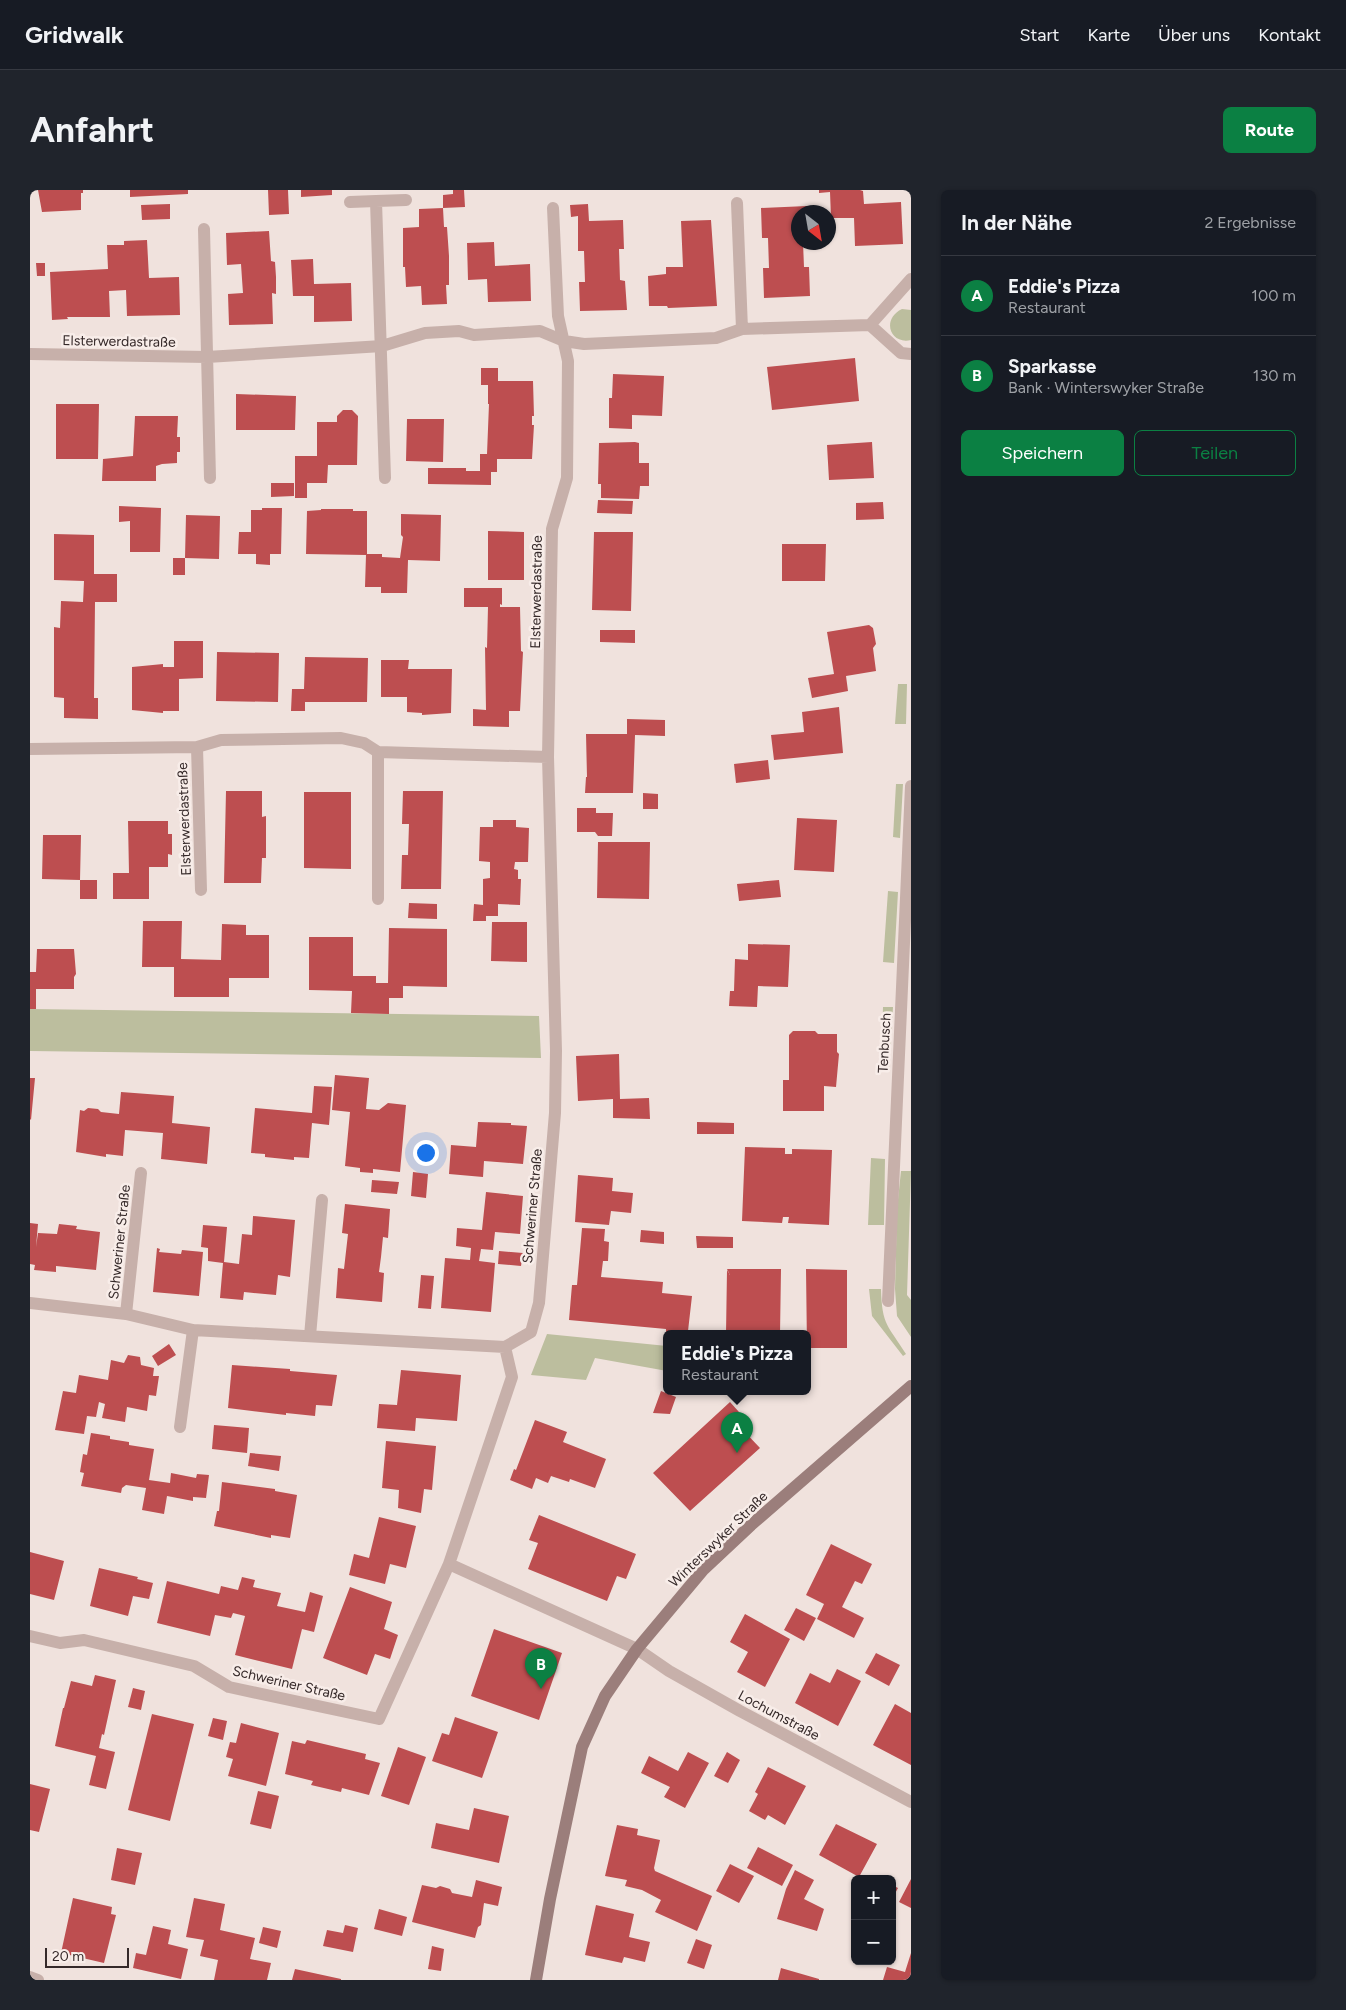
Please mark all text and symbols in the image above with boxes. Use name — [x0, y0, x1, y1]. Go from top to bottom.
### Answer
text: Gridwalk — [25, 20, 124, 49]
text: Start — [1020, 24, 1059, 46]
text: Karte — [1087, 24, 1130, 46]
text: Über uns — [1158, 24, 1230, 46]
text: Kontakt — [1258, 24, 1321, 46]
button: Route — [1223, 107, 1316, 153]
text: Anfahrt — [30, 109, 154, 151]
north arrow — [791, 205, 836, 250]
text: In der Nähe — [961, 210, 1072, 235]
text: 2 Ergebnisse — [1204, 213, 1296, 232]
text: Eddie's Pizza — [1008, 275, 1120, 298]
text: A — [971, 286, 983, 305]
text: 100 m — [1251, 286, 1296, 305]
text: Restaurant — [1008, 298, 1086, 317]
street label: Elsterwerdastraße — [62, 332, 176, 351]
text: Sparkasse — [1008, 355, 1096, 378]
text: B — [972, 366, 982, 385]
text: 130 m — [1253, 366, 1296, 385]
text: Bank · Winterswyker Straße — [1008, 378, 1204, 397]
button: Speichern — [961, 430, 1124, 476]
button: Teilen — [1134, 430, 1296, 476]
street label: Elsterwerdastraße — [527, 535, 546, 649]
street label: Elsterwerdastraße — [174, 762, 195, 876]
street label: Tenbusch — [874, 1012, 895, 1074]
your location — [413, 1140, 439, 1166]
street label: Schweriner Straße — [519, 1148, 546, 1264]
street label: Schweriner Straße — [105, 1183, 134, 1300]
popup — [663, 1330, 811, 1395]
text: Eddie's Pizza — [681, 1342, 793, 1365]
text: Restaurant — [681, 1365, 759, 1384]
pin: A — [721, 1412, 753, 1453]
street label: Winterswyker Straße — [665, 1488, 772, 1591]
pin: B — [525, 1648, 557, 1689]
street label: Schweriner Straße — [231, 1662, 347, 1705]
street label: Lochumstraße — [735, 1687, 823, 1744]
map controls — [851, 1875, 896, 1965]
button: + — [851, 1875, 896, 1920]
button: − — [851, 1920, 896, 1965]
scale bar — [45, 1945, 129, 1968]
text: 20 m — [52, 1948, 84, 1965]

